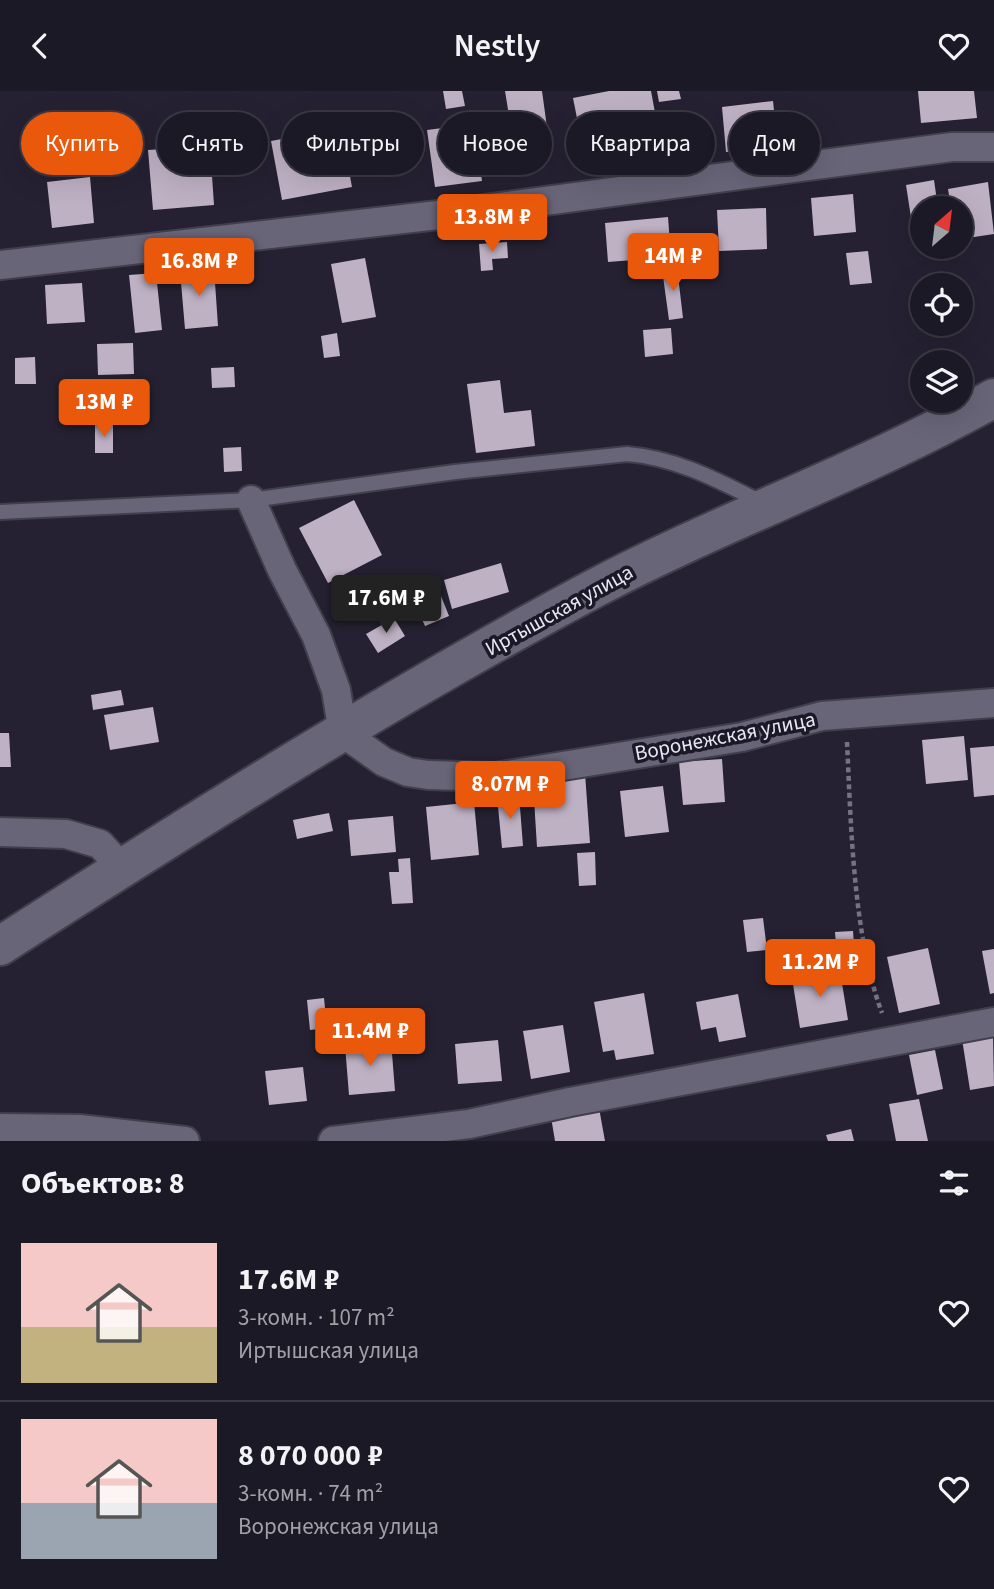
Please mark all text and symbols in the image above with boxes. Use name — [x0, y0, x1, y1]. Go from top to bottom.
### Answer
text: Nestly — [454, 23, 540, 69]
icon: back — [21, 27, 59, 65]
icon: heart — [935, 27, 973, 65]
chip: Купить — [21, 112, 143, 175]
chip: Снять — [157, 112, 268, 175]
chip: Фильтры — [282, 112, 424, 175]
chip: Новое — [438, 112, 552, 175]
chip: Квартира — [566, 112, 715, 175]
chip: Дом — [729, 112, 820, 175]
pin: 13.8M ₽ — [427, 195, 557, 254]
north arrow — [910, 196, 973, 259]
map controls — [910, 196, 973, 413]
text: 13.8M ₽ — [453, 200, 531, 233]
pin: 14M ₽ — [624, 233, 722, 293]
pin: 16.8M ₽ — [134, 239, 264, 298]
text: 14M ₽ — [644, 239, 702, 272]
text: 16.8M ₽ — [160, 244, 238, 277]
button: locate — [910, 273, 973, 336]
button: layers — [910, 350, 973, 413]
pin: 13M ₽ — [55, 379, 153, 439]
text: 13M ₽ — [75, 385, 133, 418]
street label: Иртышская улица — [480, 557, 638, 663]
pin: 17.6M ₽ — [321, 575, 451, 635]
text: 17.6M ₽ — [347, 581, 425, 614]
street label: Воронежская улица — [632, 704, 818, 768]
pin: 8.07M ₽ — [445, 761, 575, 821]
text: 8.07M ₽ — [471, 767, 549, 800]
pin: 11.2M ₽ — [755, 939, 885, 999]
text: 11.2M ₽ — [781, 945, 859, 978]
pin: 11.4M ₽ — [305, 1009, 435, 1068]
text: 11.4M ₽ — [331, 1014, 409, 1047]
text: Объектов: 8 — [21, 1162, 185, 1205]
icon: filters — [935, 1164, 973, 1202]
text: 17.6M ₽ — [238, 1258, 339, 1301]
icon: home — [77, 1271, 161, 1355]
icon: heart — [935, 1294, 973, 1332]
text: 3-комн. · 107 m² — [238, 1301, 395, 1334]
text: Иртышская улица — [238, 1334, 419, 1367]
text: 8 070 000 ₽ — [238, 1434, 383, 1477]
icon: home — [77, 1447, 161, 1531]
icon: heart — [935, 1470, 973, 1508]
text: 3-комн. · 74 m² — [238, 1477, 383, 1510]
text: Воронежская улица — [238, 1510, 439, 1543]

